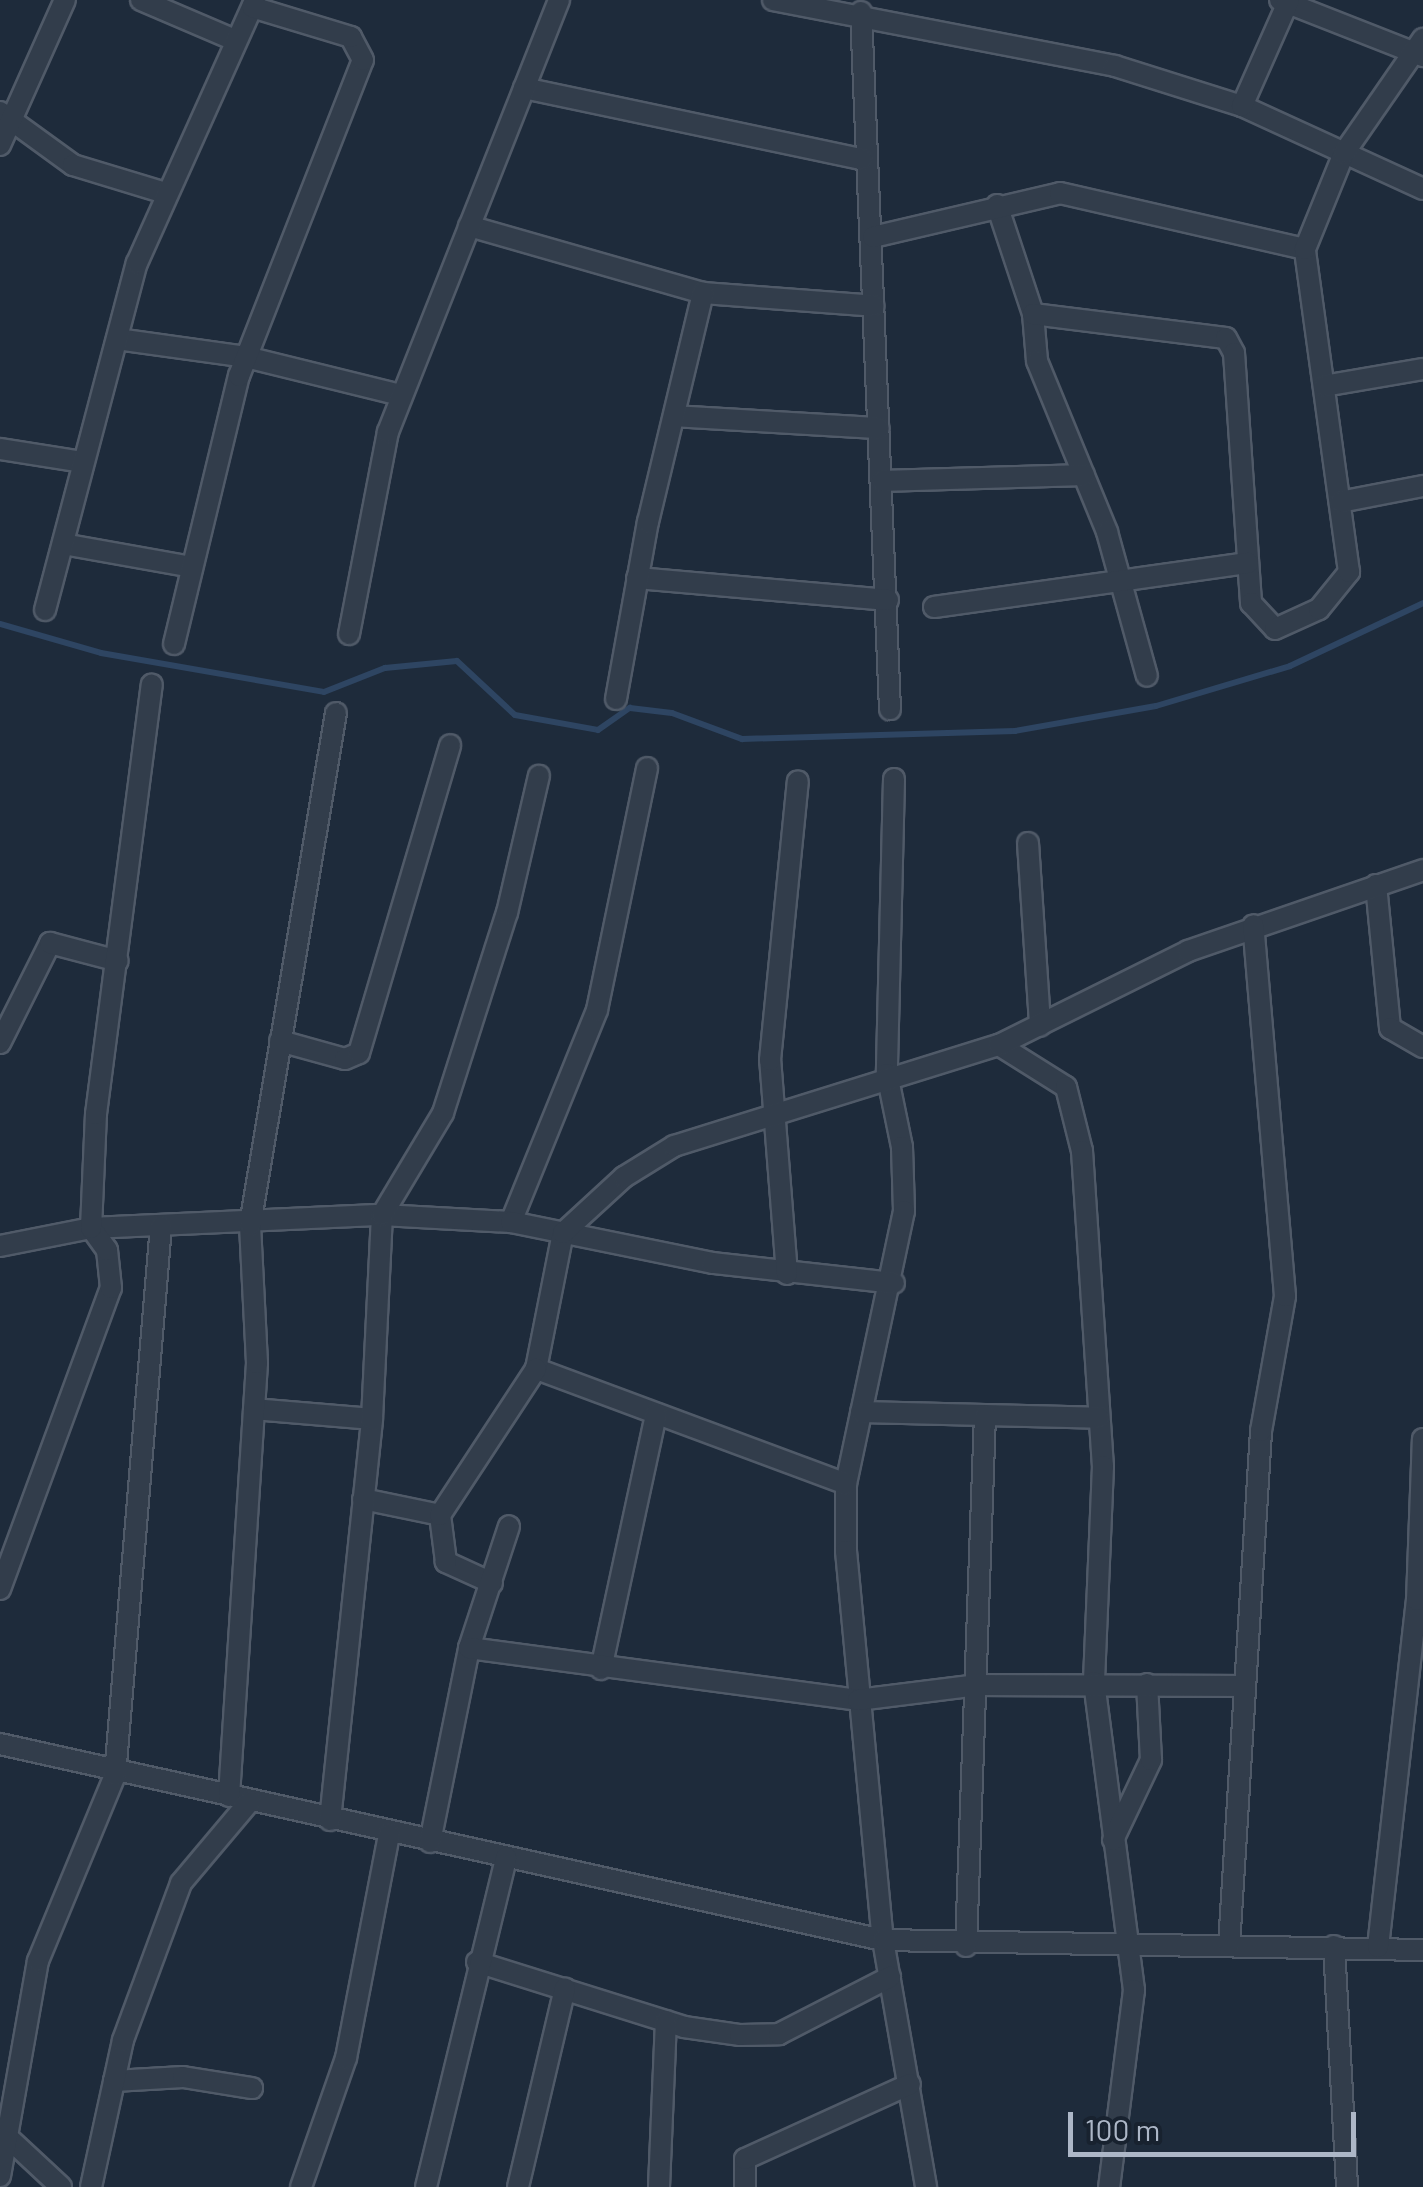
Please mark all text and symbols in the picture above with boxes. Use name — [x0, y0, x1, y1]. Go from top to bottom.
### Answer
scale bar — [1073, 2092, 1360, 2154]
text: 100 m — [1085, 2111, 1160, 2147]

